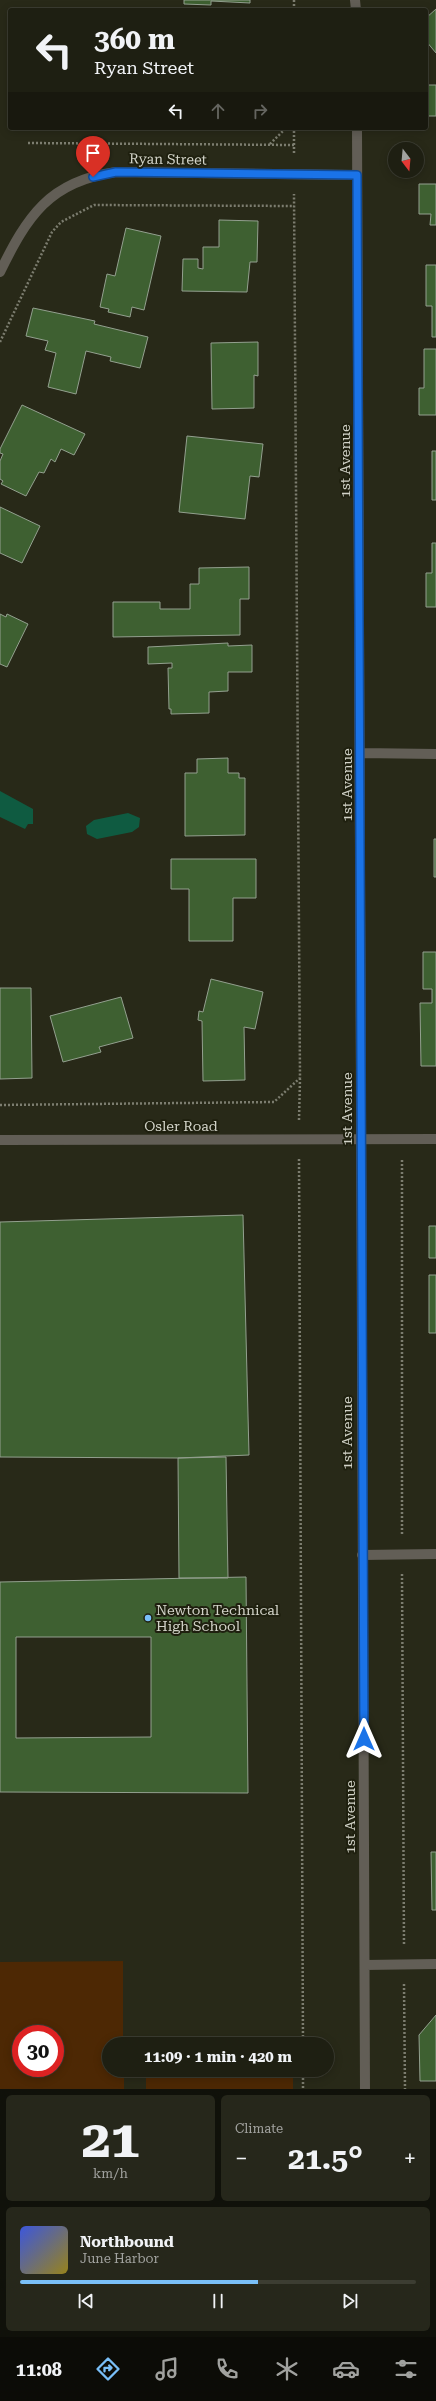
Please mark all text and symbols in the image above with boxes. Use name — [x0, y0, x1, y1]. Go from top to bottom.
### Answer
text: 360 m — [94, 23, 175, 56]
icon: left — [28, 24, 80, 76]
text: Ryan Street — [94, 57, 194, 78]
icon: left — [165, 100, 187, 122]
icon: ahead — [207, 100, 229, 122]
icon: right — [249, 100, 271, 122]
pin — [76, 136, 110, 177]
icon: arrive — [82, 142, 104, 164]
north arrow — [388, 142, 424, 178]
map controls — [388, 142, 424, 178]
street label: Ryan Street — [129, 150, 207, 168]
street label: 1st Avenue — [337, 424, 353, 498]
street label: 1st Avenue — [339, 748, 355, 822]
street label: 1st Avenue — [339, 1072, 355, 1146]
street label: Osler Road — [144, 1118, 218, 1134]
street label: 1st Avenue — [339, 1396, 355, 1470]
place label: Newton Technical High School — [156, 1602, 280, 1634]
marker: Newton Technical High School — [143, 1613, 153, 1623]
position arrow — [343, 1718, 385, 1760]
street label: 1st Avenue — [342, 1780, 358, 1854]
speed limit sign: 30 — [12, 2025, 64, 2077]
text: 11:09 · 1 min · 420 m — [144, 2048, 292, 2066]
text: 21 — [81, 2109, 140, 2170]
text: Climate — [235, 2121, 283, 2136]
text: 21.5° — [288, 2141, 363, 2176]
text: − — [235, 2146, 247, 2171]
text: + — [404, 2146, 416, 2171]
text: km/h — [93, 2166, 128, 2181]
text: Northbound — [80, 2233, 174, 2251]
text: June Harbor — [80, 2251, 159, 2266]
icon: previous — [75, 2290, 97, 2312]
icon: pause — [207, 2290, 229, 2312]
icon: next — [339, 2290, 361, 2312]
icon: directions — [94, 2355, 122, 2383]
icon: music — [153, 2355, 181, 2383]
icon: phone — [213, 2355, 241, 2383]
icon: climate — [273, 2355, 301, 2383]
icon: car — [332, 2355, 360, 2383]
icon: filters — [392, 2355, 420, 2383]
text: 11:08 — [16, 2359, 62, 2380]

